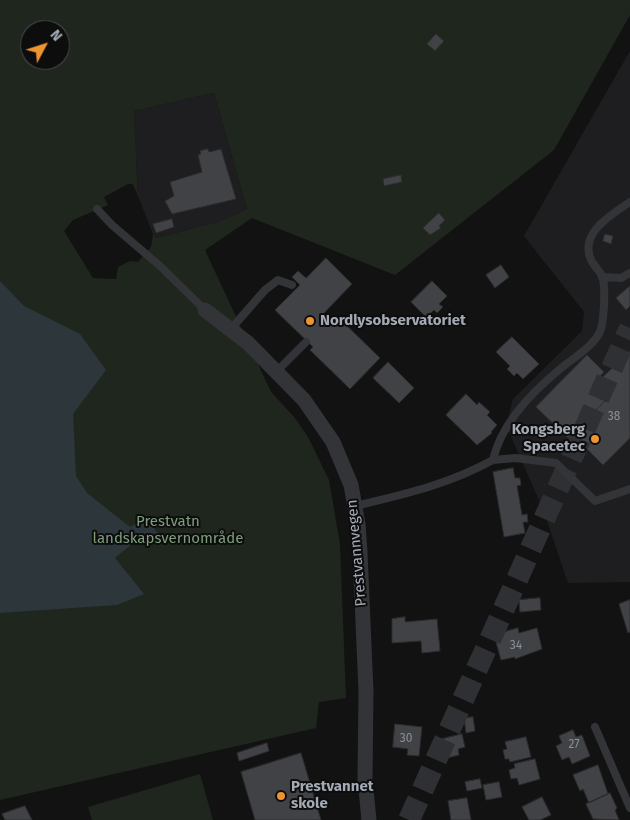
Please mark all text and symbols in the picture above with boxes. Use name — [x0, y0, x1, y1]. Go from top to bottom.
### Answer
north arrow — [20, 20, 70, 70]
text: N — [47, 27, 66, 45]
place label: Nordlysobservatoriet — [320, 312, 466, 330]
marker: Nordlysobservatoriet — [304, 315, 316, 327]
house number: 38 — [608, 410, 620, 424]
place label: Kongsberg Spacetec — [512, 421, 585, 456]
marker: Kongsberg Spacetec — [589, 433, 601, 445]
street label: Prestvannvegen — [343, 499, 371, 607]
park label: Prestvatn landskapsvernområde — [93, 513, 243, 548]
house number: 34 — [510, 639, 522, 653]
house number: 30 — [400, 732, 412, 746]
house number: 27 — [568, 738, 580, 752]
place label: Prestvannet skole — [291, 778, 373, 813]
marker: Prestvannet skole — [275, 790, 287, 802]

